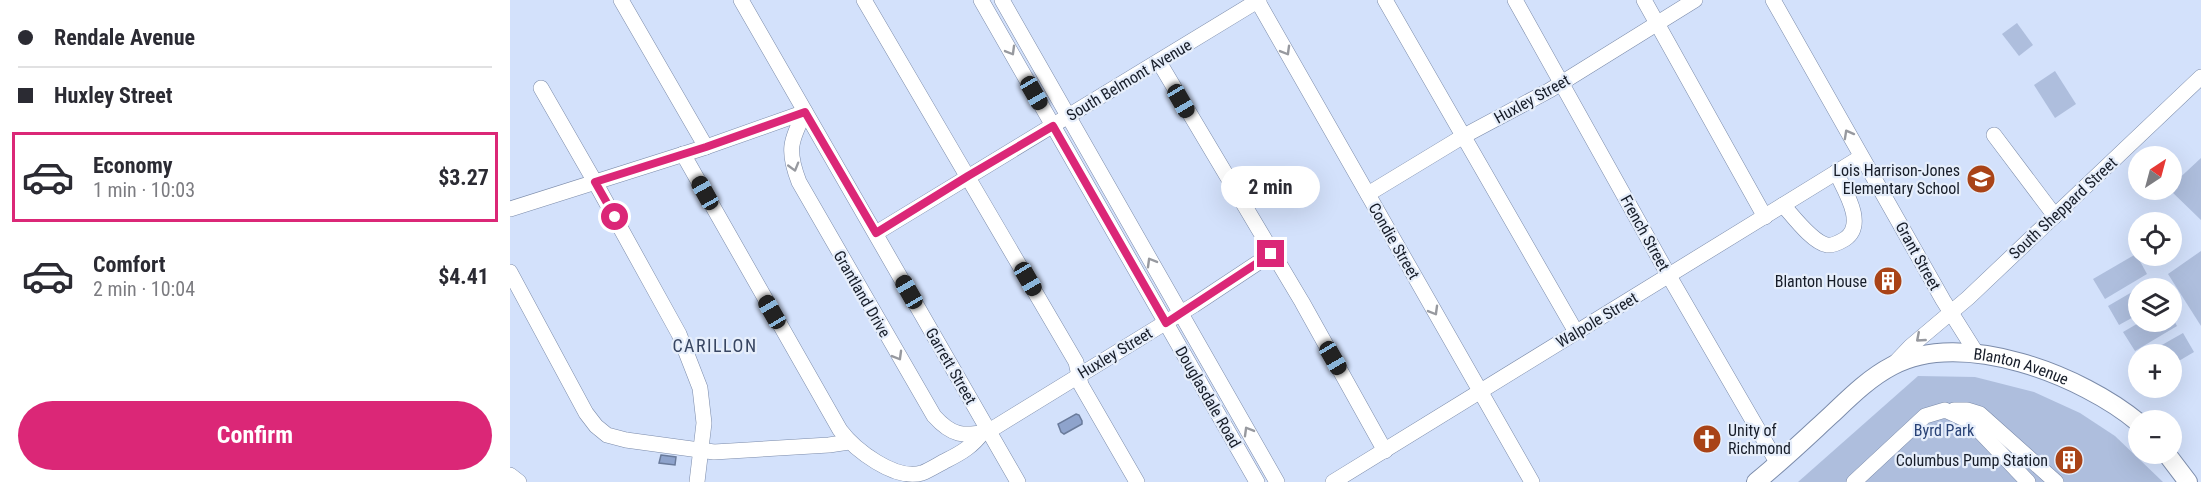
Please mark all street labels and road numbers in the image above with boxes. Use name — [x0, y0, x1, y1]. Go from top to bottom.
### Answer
street label: South Belmont Avenue — [1063, 35, 1195, 125]
street label: Huxley Street — [1491, 70, 1573, 128]
street label: South Sheppard Street — [2005, 153, 2121, 263]
street label: French Street — [1616, 192, 1674, 274]
street label: Condie Street — [1364, 199, 1424, 283]
street label: Grant Street — [1891, 218, 1945, 294]
street label: Grantland Drive — [830, 247, 894, 341]
street label: Walpole Street — [1553, 288, 1641, 352]
street label: Huxley Street — [1074, 323, 1156, 383]
street label: Garrett Street — [922, 325, 981, 408]
street label: Douglasdale Road — [1171, 343, 1245, 451]
street label: Blanton Avenue — [1973, 344, 2072, 389]

